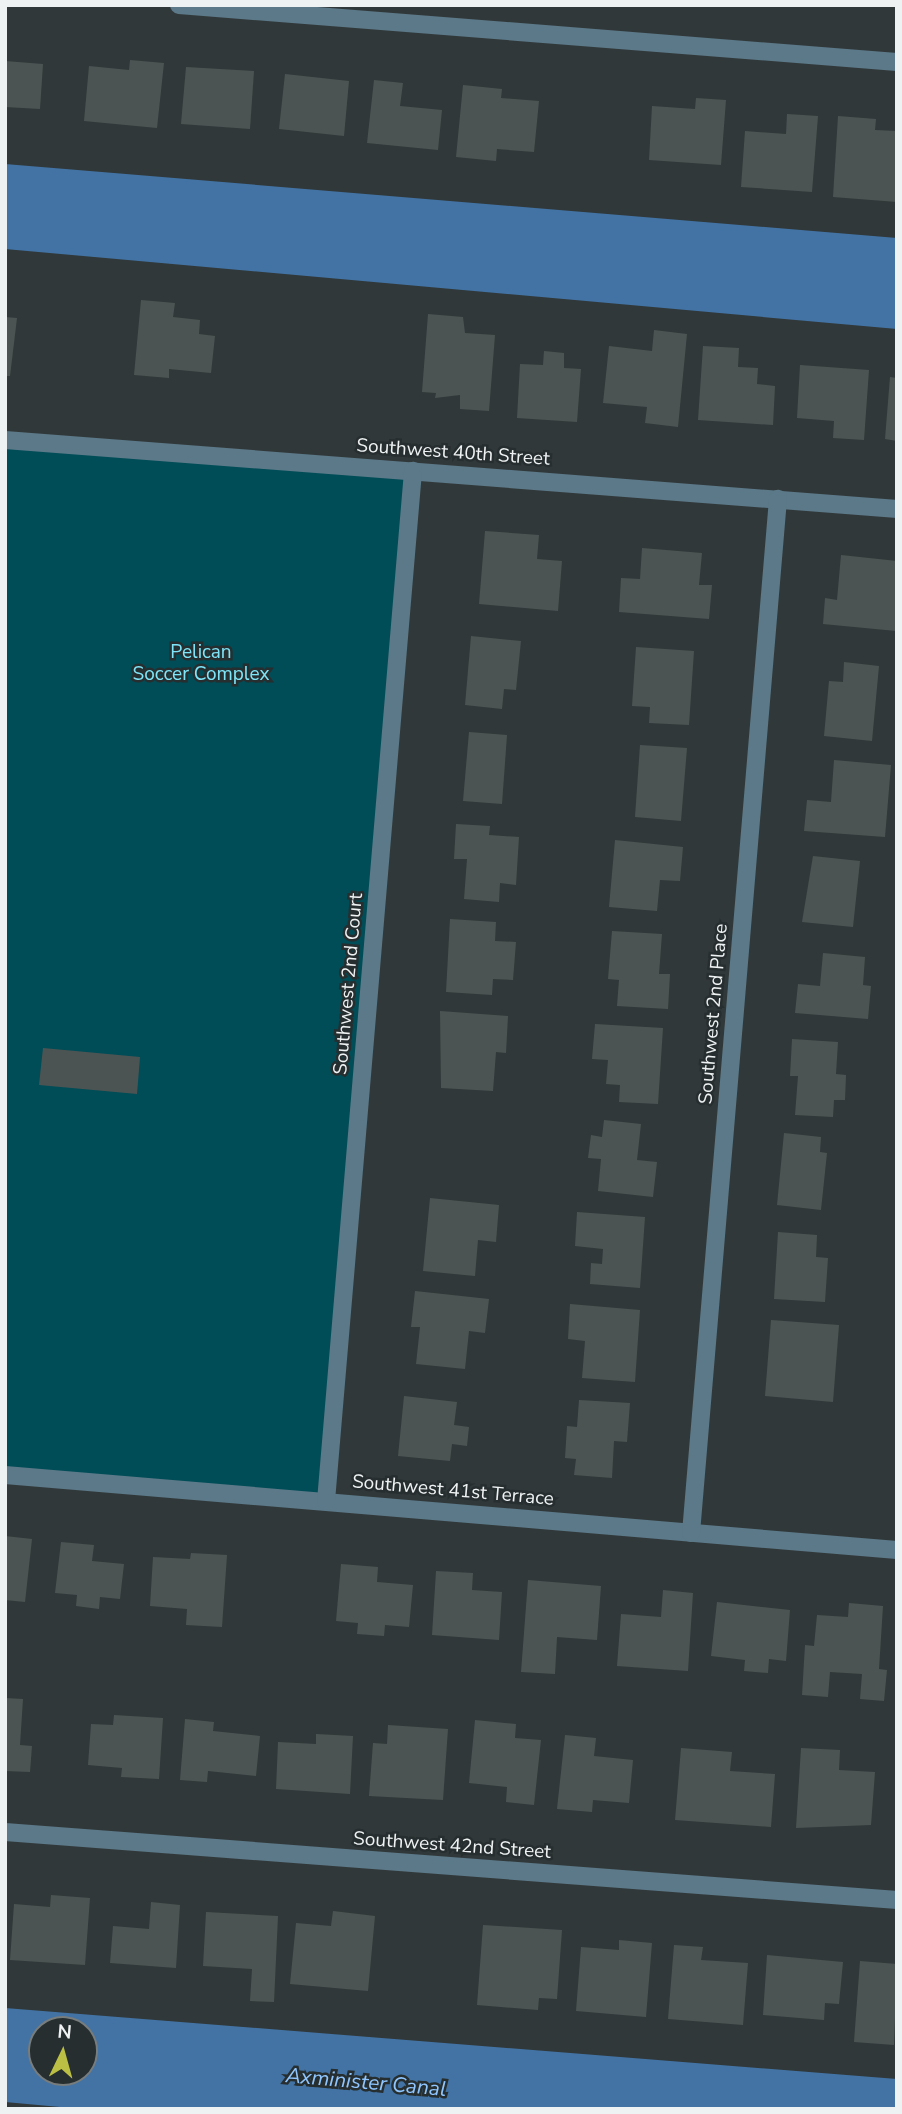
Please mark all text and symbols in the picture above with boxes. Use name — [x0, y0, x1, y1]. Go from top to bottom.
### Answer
street label: Southwest 40th Street — [356, 435, 550, 471]
park label: Pelican Soccer Complex — [133, 642, 269, 686]
street label: Southwest 2nd Court — [330, 892, 368, 1076]
street label: Southwest 2nd Place — [695, 923, 733, 1105]
street label: Southwest 41st Terrace — [351, 1471, 555, 1511]
street label: Southwest 42nd Street — [352, 1828, 552, 1864]
north arrow — [28, 2016, 98, 2086]
text: N — [56, 2019, 73, 2046]
water label: Axminister Canal — [285, 2062, 447, 2102]

